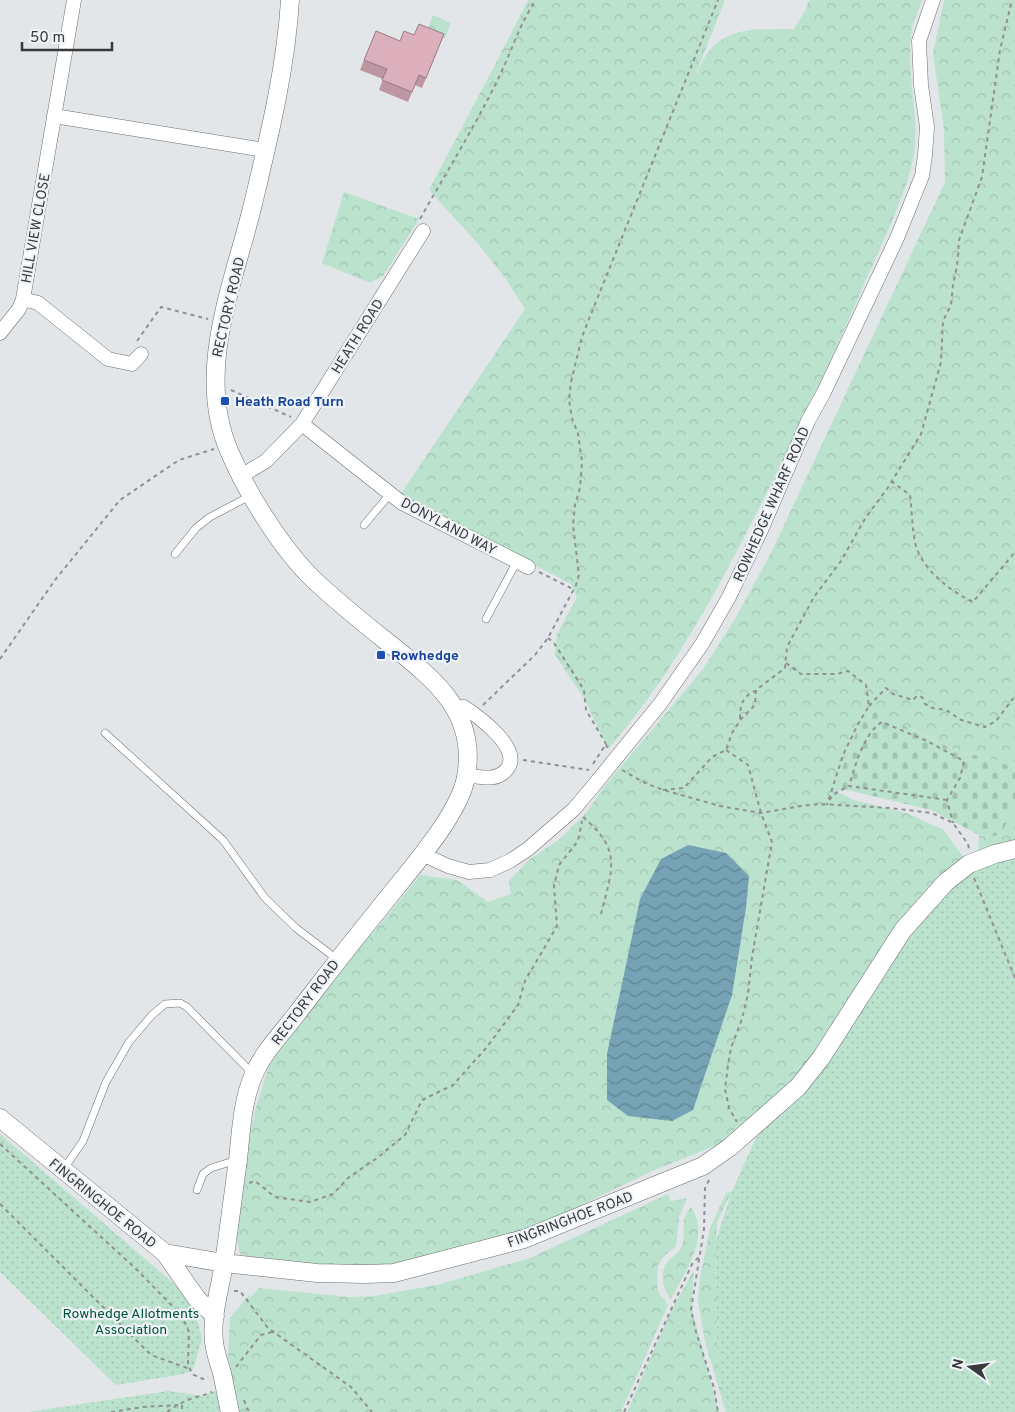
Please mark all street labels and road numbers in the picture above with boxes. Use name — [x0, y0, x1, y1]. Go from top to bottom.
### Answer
street label: HILL VIEW CLOSE — [18, 172, 55, 285]
street label: RECTORY ROAD — [210, 256, 249, 359]
street label: HEATH ROAD — [329, 296, 388, 377]
street label: ROWHEDGE WHARF ROAD — [730, 424, 814, 585]
street label: DONYLAND WAY — [397, 495, 499, 560]
street label: RECTORY ROAD — [269, 957, 344, 1049]
street label: FINGRINGHOE ROAD — [45, 1156, 159, 1253]
street label: FINGRINGHOE ROAD — [505, 1189, 636, 1252]

